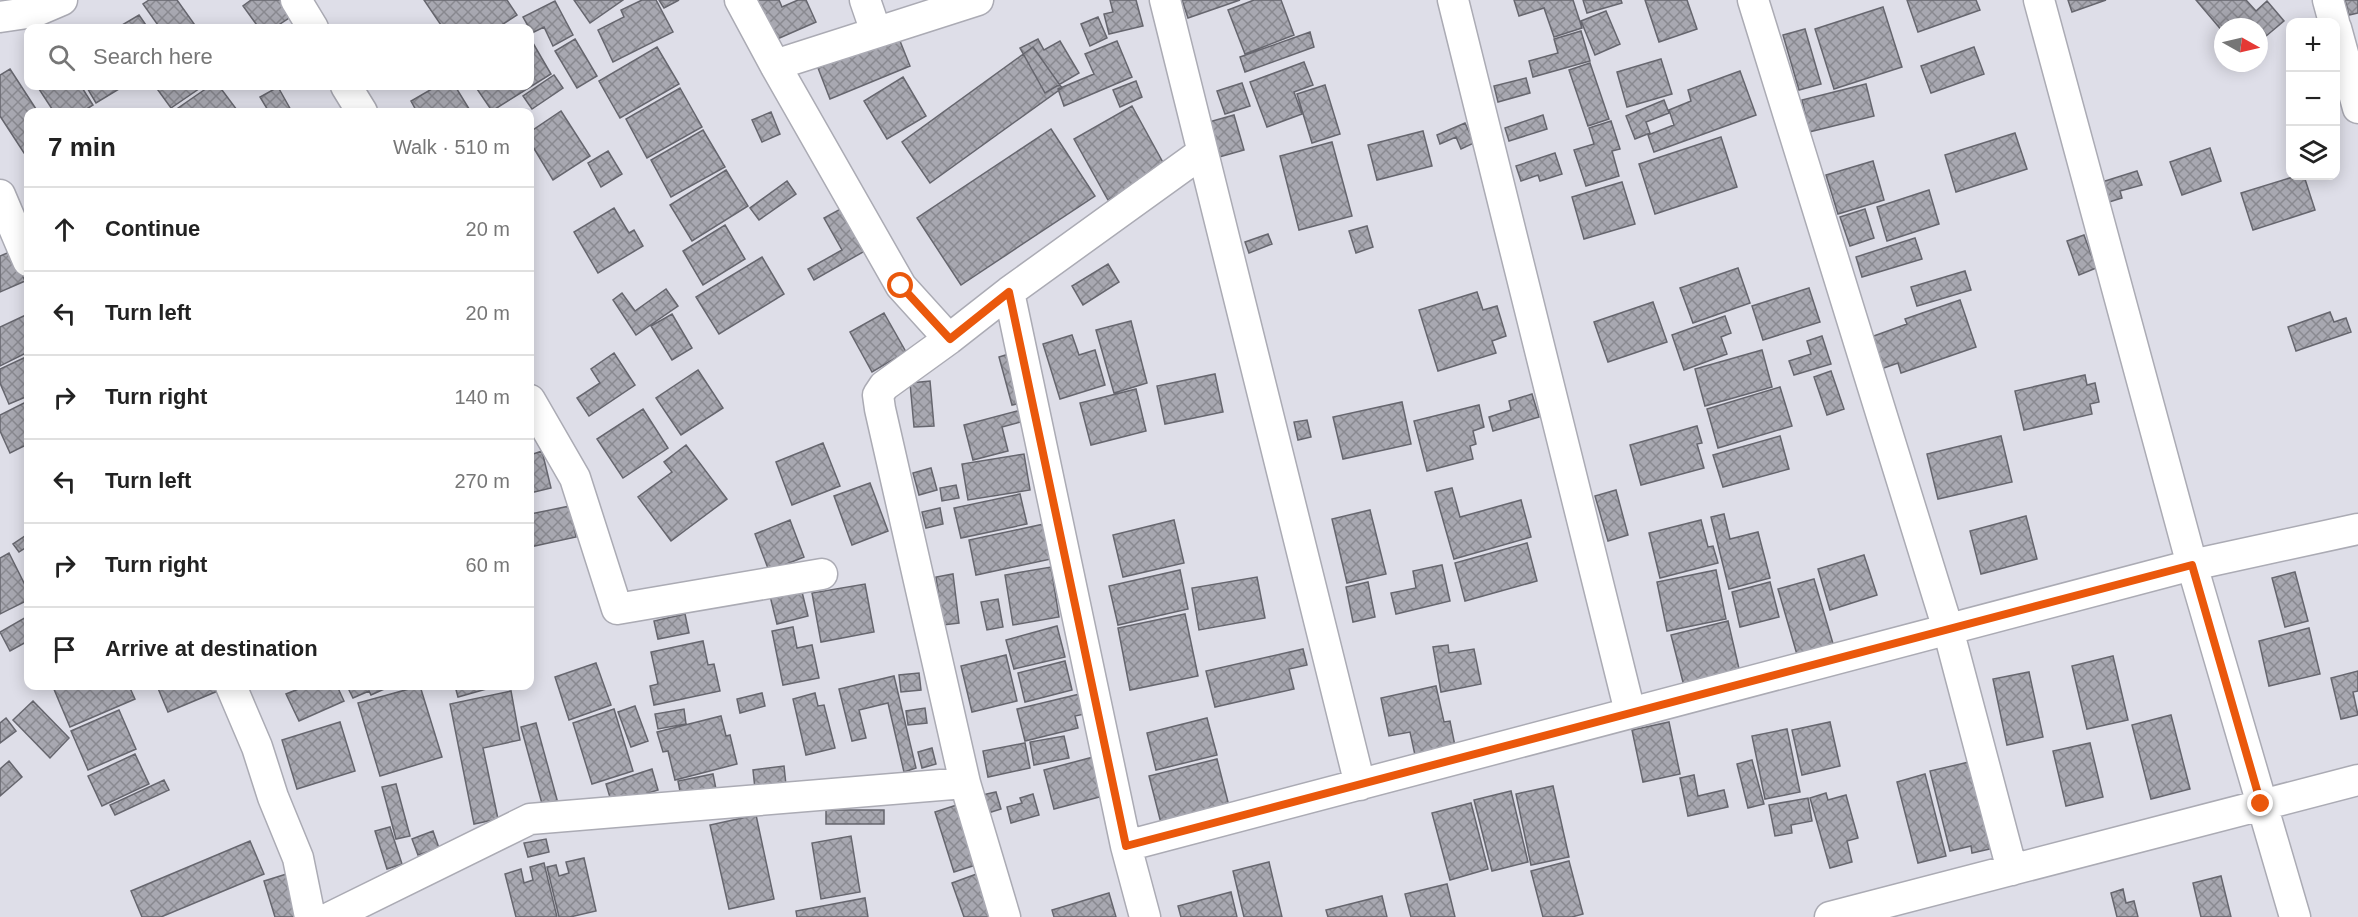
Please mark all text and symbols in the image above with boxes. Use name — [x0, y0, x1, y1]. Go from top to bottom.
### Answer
north arrow — [2214, 18, 2268, 72]
map controls — [2286, 18, 2340, 180]
button: + — [2286, 18, 2340, 72]
search box — [24, 24, 534, 90]
icon: search — [45, 41, 78, 74]
text: Search here — [93, 44, 213, 69]
button: − — [2286, 72, 2340, 126]
button: layers — [2286, 126, 2340, 180]
text: 7 min — [48, 132, 116, 162]
text: Walk · 510 m — [393, 136, 510, 158]
icon: ahead — [48, 213, 81, 246]
text: Continue — [105, 216, 200, 241]
text: 20 m — [466, 218, 510, 240]
route start — [887, 272, 913, 298]
icon: left — [48, 297, 81, 330]
text: Turn left — [105, 300, 191, 325]
text: 20 m — [466, 302, 510, 324]
icon: right — [48, 381, 81, 414]
text: Turn right — [105, 384, 207, 409]
text: 140 m — [454, 386, 510, 408]
icon: left — [48, 465, 81, 498]
text: Turn left — [105, 468, 191, 493]
text: 270 m — [454, 470, 510, 492]
icon: right — [48, 549, 81, 582]
text: Turn right — [105, 552, 207, 577]
text: 60 m — [466, 554, 510, 576]
icon: arrive — [48, 633, 81, 666]
text: Arrive at destination — [105, 636, 318, 661]
route end — [2247, 790, 2273, 816]

